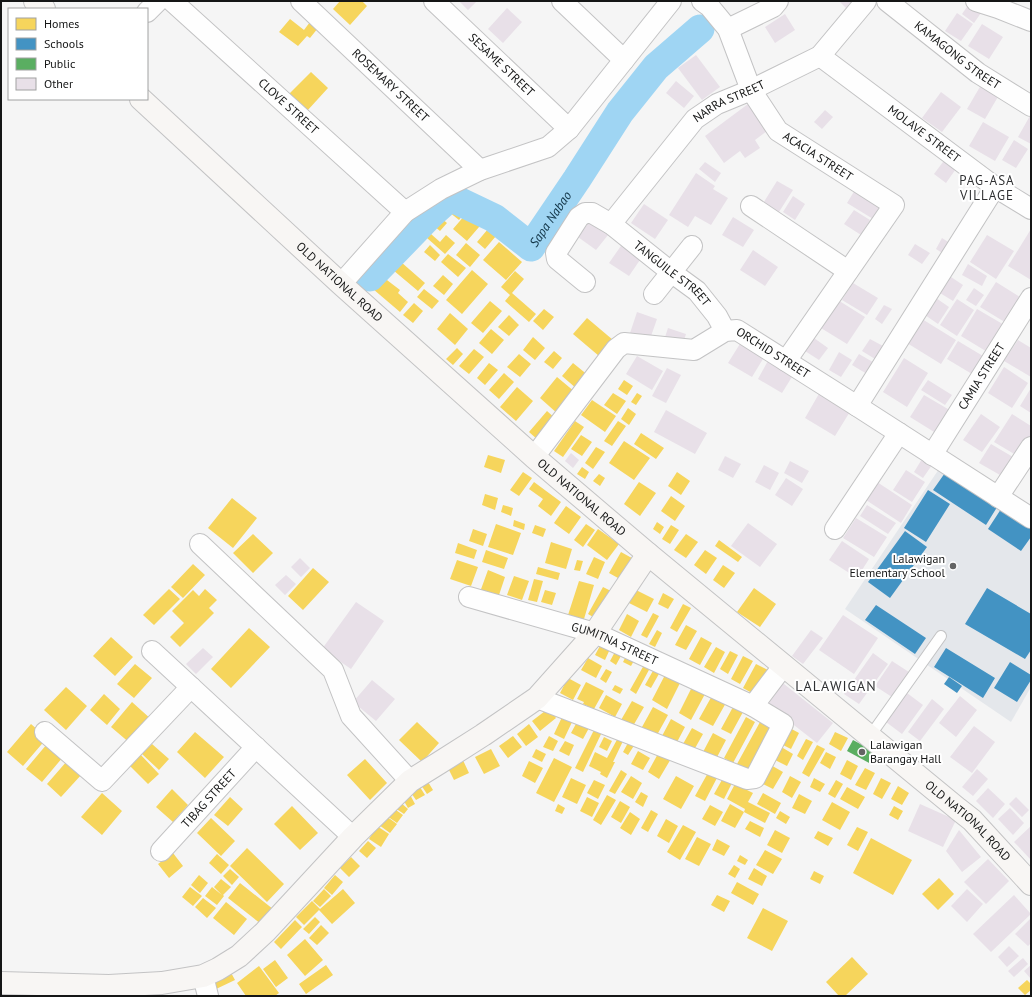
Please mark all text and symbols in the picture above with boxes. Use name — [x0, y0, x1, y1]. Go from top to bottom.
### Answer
legend — [8, 8, 148, 100]
text: Homes — [44, 16, 79, 31]
street label: KAMAGONG STREET — [912, 18, 1004, 92]
street label: SESAME STREET — [466, 30, 538, 100]
text: Schools — [44, 36, 84, 51]
street label: ROSEMARY STREET — [349, 45, 433, 125]
text: Public — [44, 56, 76, 71]
street label: CLOVE STREET — [255, 75, 322, 137]
text: Other — [44, 76, 73, 91]
street label: NARRA STREET — [690, 76, 767, 125]
street label: MOLAVE STREET — [885, 102, 964, 166]
street label: ACACIA STREET — [780, 128, 856, 184]
district label: PAG-ASA VILLAGE — [959, 172, 1015, 204]
water label: Sapa Nabao — [526, 188, 576, 250]
street label: TANGUILE STREET — [631, 237, 714, 309]
street label: OLD NATIONAL ROAD — [293, 239, 386, 325]
street label: ORCHID STREET — [734, 324, 813, 381]
street label: CAMIA STREET — [955, 340, 1008, 412]
street label: OLD NATIONAL ROAD — [534, 455, 629, 539]
place label: Lalawigan Elementary School — [849, 551, 945, 580]
marker: Lalawigan Elementary School — [948, 561, 958, 571]
street label: GUMITNA STREET — [570, 619, 661, 668]
district label: LALAWIGAN — [795, 677, 877, 695]
place label: Lalawigan Barangay Hall — [870, 737, 942, 766]
marker: Lalawigan Barangay Hall — [857, 747, 867, 757]
street label: TIBAG STREET — [178, 766, 239, 831]
street label: OLD NATIONAL ROAD — [922, 777, 1014, 864]

